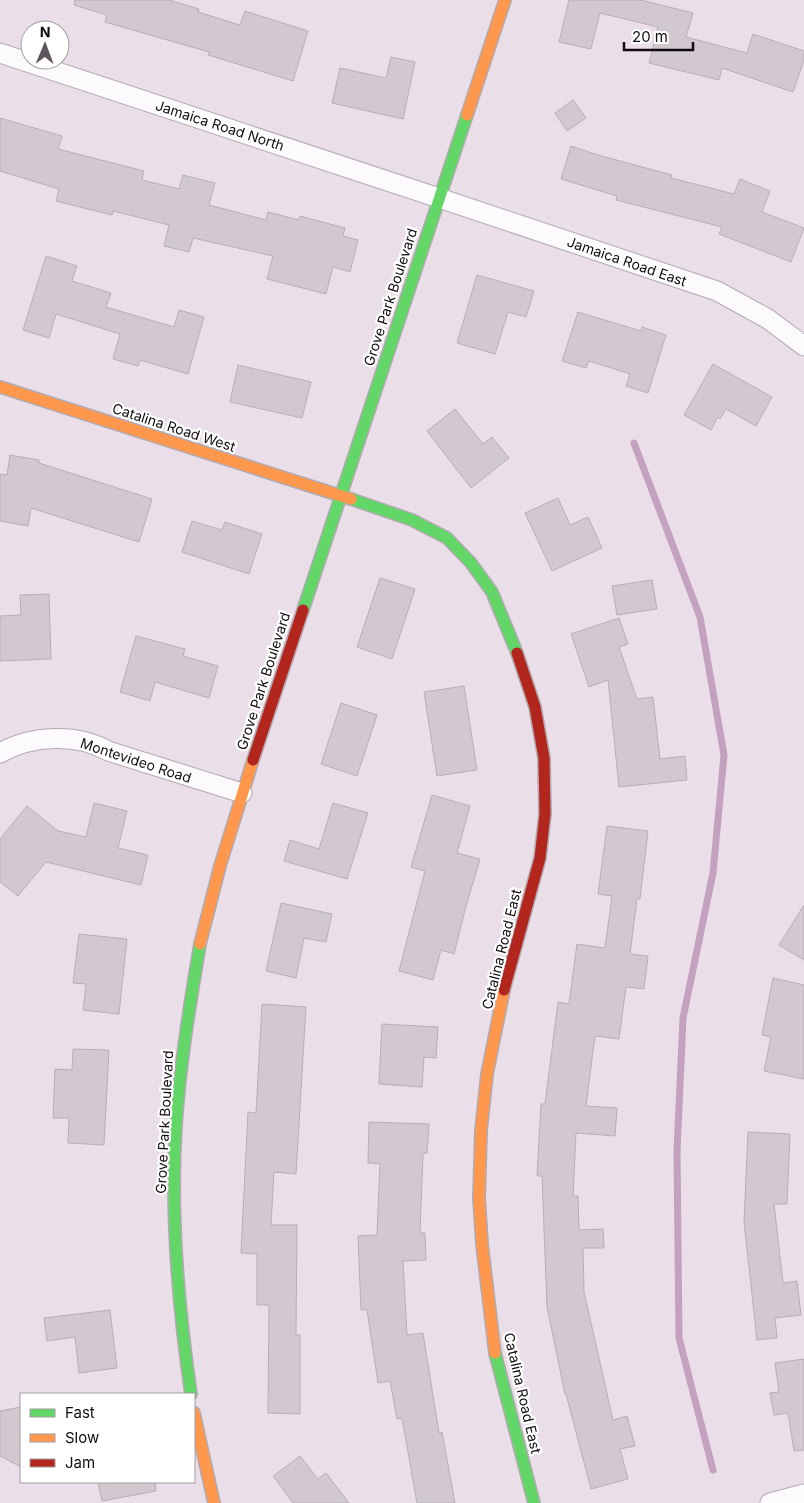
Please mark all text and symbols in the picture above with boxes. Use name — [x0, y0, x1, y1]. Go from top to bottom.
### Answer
north arrow — [20, 20, 70, 70]
scale bar — [624, 20, 693, 52]
text: N — [40, 23, 51, 40]
text: 20 m — [632, 27, 668, 46]
street label: Jamaica Road North — [154, 96, 286, 154]
street label: Grove Park Boulevard — [360, 226, 420, 368]
street label: Jamaica Road East — [565, 233, 689, 290]
street label: Catalina Road West — [110, 399, 238, 455]
street label: Grove Park Boulevard — [233, 610, 293, 752]
street label: Montevideo Road — [78, 734, 194, 786]
street label: Catalina Road East — [478, 887, 524, 1011]
street label: Grove Park Boulevard — [152, 1050, 176, 1194]
street label: Catalina Road East — [501, 1331, 545, 1455]
legend — [20, 1393, 195, 1483]
text: Fast — [65, 1403, 95, 1422]
text: Slow — [65, 1428, 99, 1447]
text: Jam — [65, 1453, 95, 1472]

